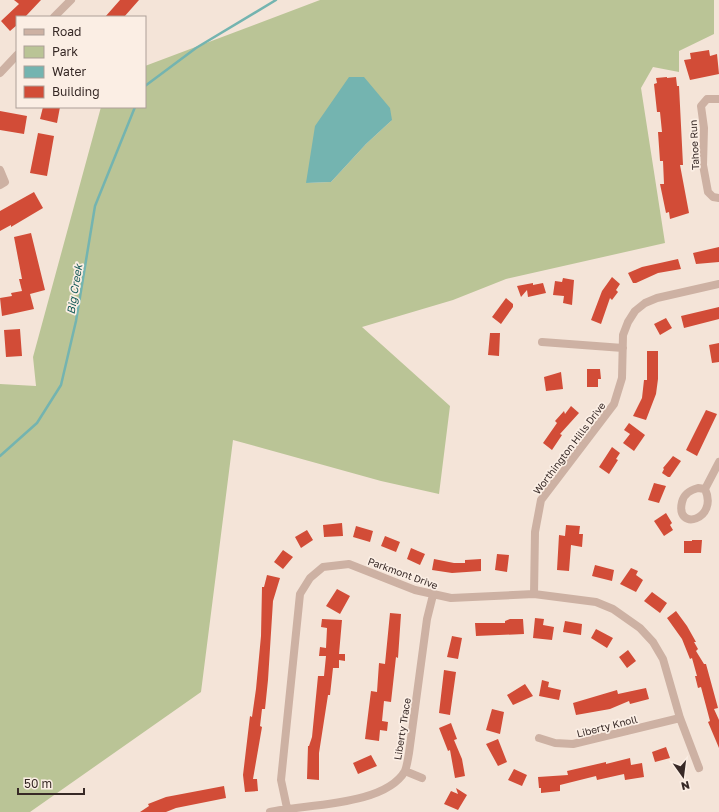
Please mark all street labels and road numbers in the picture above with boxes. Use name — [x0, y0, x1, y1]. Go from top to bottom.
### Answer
street label: Tahoe Run — [687, 120, 701, 170]
street label: Worthington Hills Drive — [530, 399, 608, 496]
street label: Parkmont Drive — [366, 555, 440, 591]
street label: Liberty Trace — [391, 697, 413, 761]
street label: Liberty Knoll — [575, 713, 639, 739]

